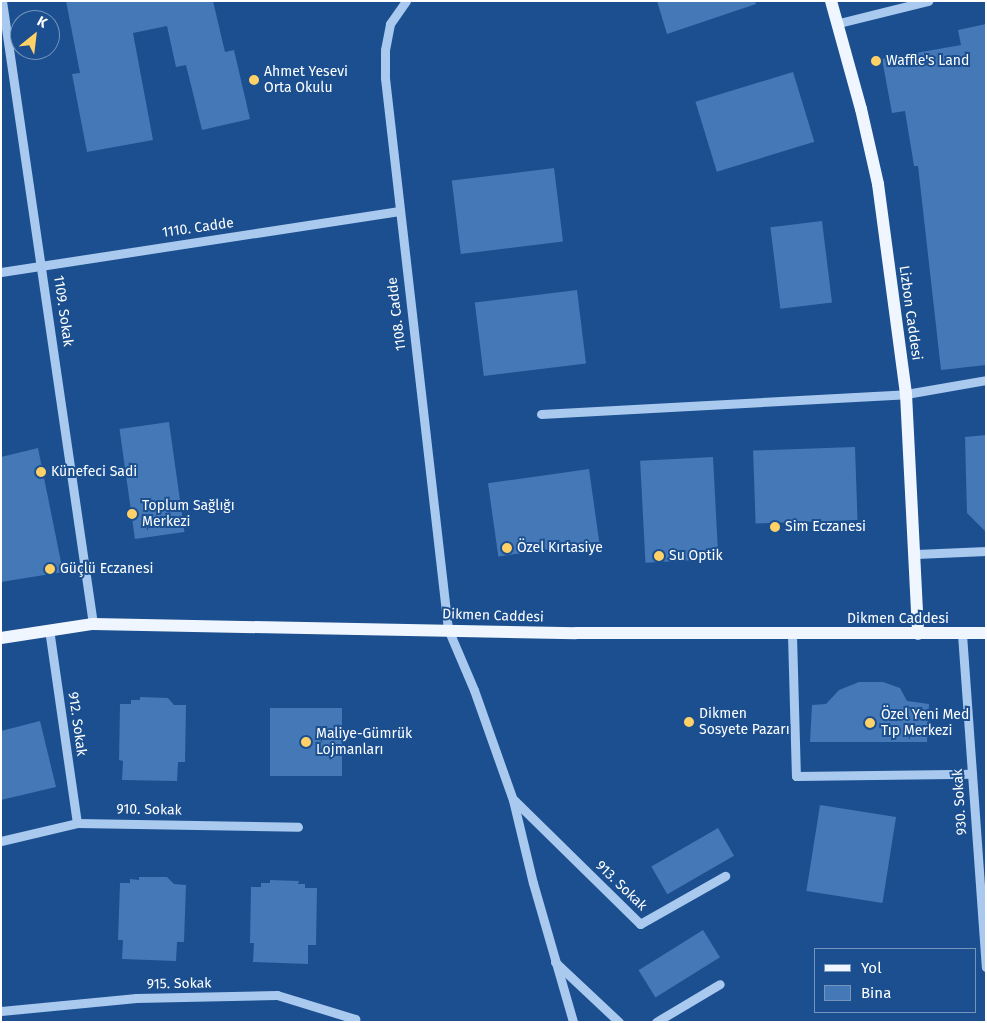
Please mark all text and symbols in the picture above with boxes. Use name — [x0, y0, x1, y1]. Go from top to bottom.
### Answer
north arrow — [10, 10, 60, 60]
text: K — [34, 13, 50, 32]
place label: Waffle's Land — [886, 53, 969, 69]
marker: Waffle's Land — [870, 55, 882, 67]
place label: Ahmet Yesevi Orta Okulu — [264, 64, 348, 96]
marker: Ahmet Yesevi Orta Okulu — [248, 74, 260, 86]
street label: 1110. Cadde — [161, 215, 235, 241]
street label: Lizbon Caddesi — [895, 264, 925, 362]
street label: 1109. Sokak — [50, 274, 76, 348]
street label: 1108. Cadde — [384, 276, 410, 352]
place label: Künefeci Sadi — [51, 464, 137, 480]
marker: Künefeci Sadi — [35, 466, 47, 478]
place label: Toplum Sağlığı Merkezi — [142, 498, 235, 530]
marker: Toplum Sağlığı Merkezi — [126, 508, 138, 520]
place label: Sim Eczanesi — [785, 519, 866, 535]
marker: Sim Eczanesi — [769, 521, 781, 533]
place label: Özel Kırtasiye — [517, 540, 603, 556]
marker: Özel Kırtasiye — [501, 542, 513, 554]
place label: Su Optik — [669, 548, 723, 564]
marker: Su Optik — [653, 550, 665, 562]
place label: Güçlü Eczanesi — [60, 561, 153, 577]
marker: Güçlü Eczanesi — [44, 563, 56, 575]
street label: Dikmen Caddesi — [442, 606, 544, 626]
street label: Dikmen Caddesi — [847, 611, 949, 627]
street label: 912. Sokak — [64, 691, 90, 757]
place label: Dikmen Sosyete Pazarı — [699, 706, 790, 739]
place label: Özel Yeni Med Tıp Merkezi — [881, 707, 969, 740]
marker: Dikmen Sosyete Pazarı — [683, 716, 695, 728]
marker: Özel Yeni Med Tıp Merkezi — [863, 716, 877, 730]
place label: Maliye-Gümrük Lojmanları — [316, 726, 412, 759]
marker: Maliye-Gümrük Lojmanları — [300, 736, 312, 748]
street label: 930. Sokak — [949, 768, 971, 836]
street label: 910. Sokak — [116, 801, 182, 819]
street label: 913. Sokak — [592, 857, 650, 915]
legend — [814, 948, 977, 1013]
text: Yol — [861, 959, 882, 977]
street label: 915. Sokak — [146, 975, 212, 993]
text: Bina — [861, 984, 891, 1002]

